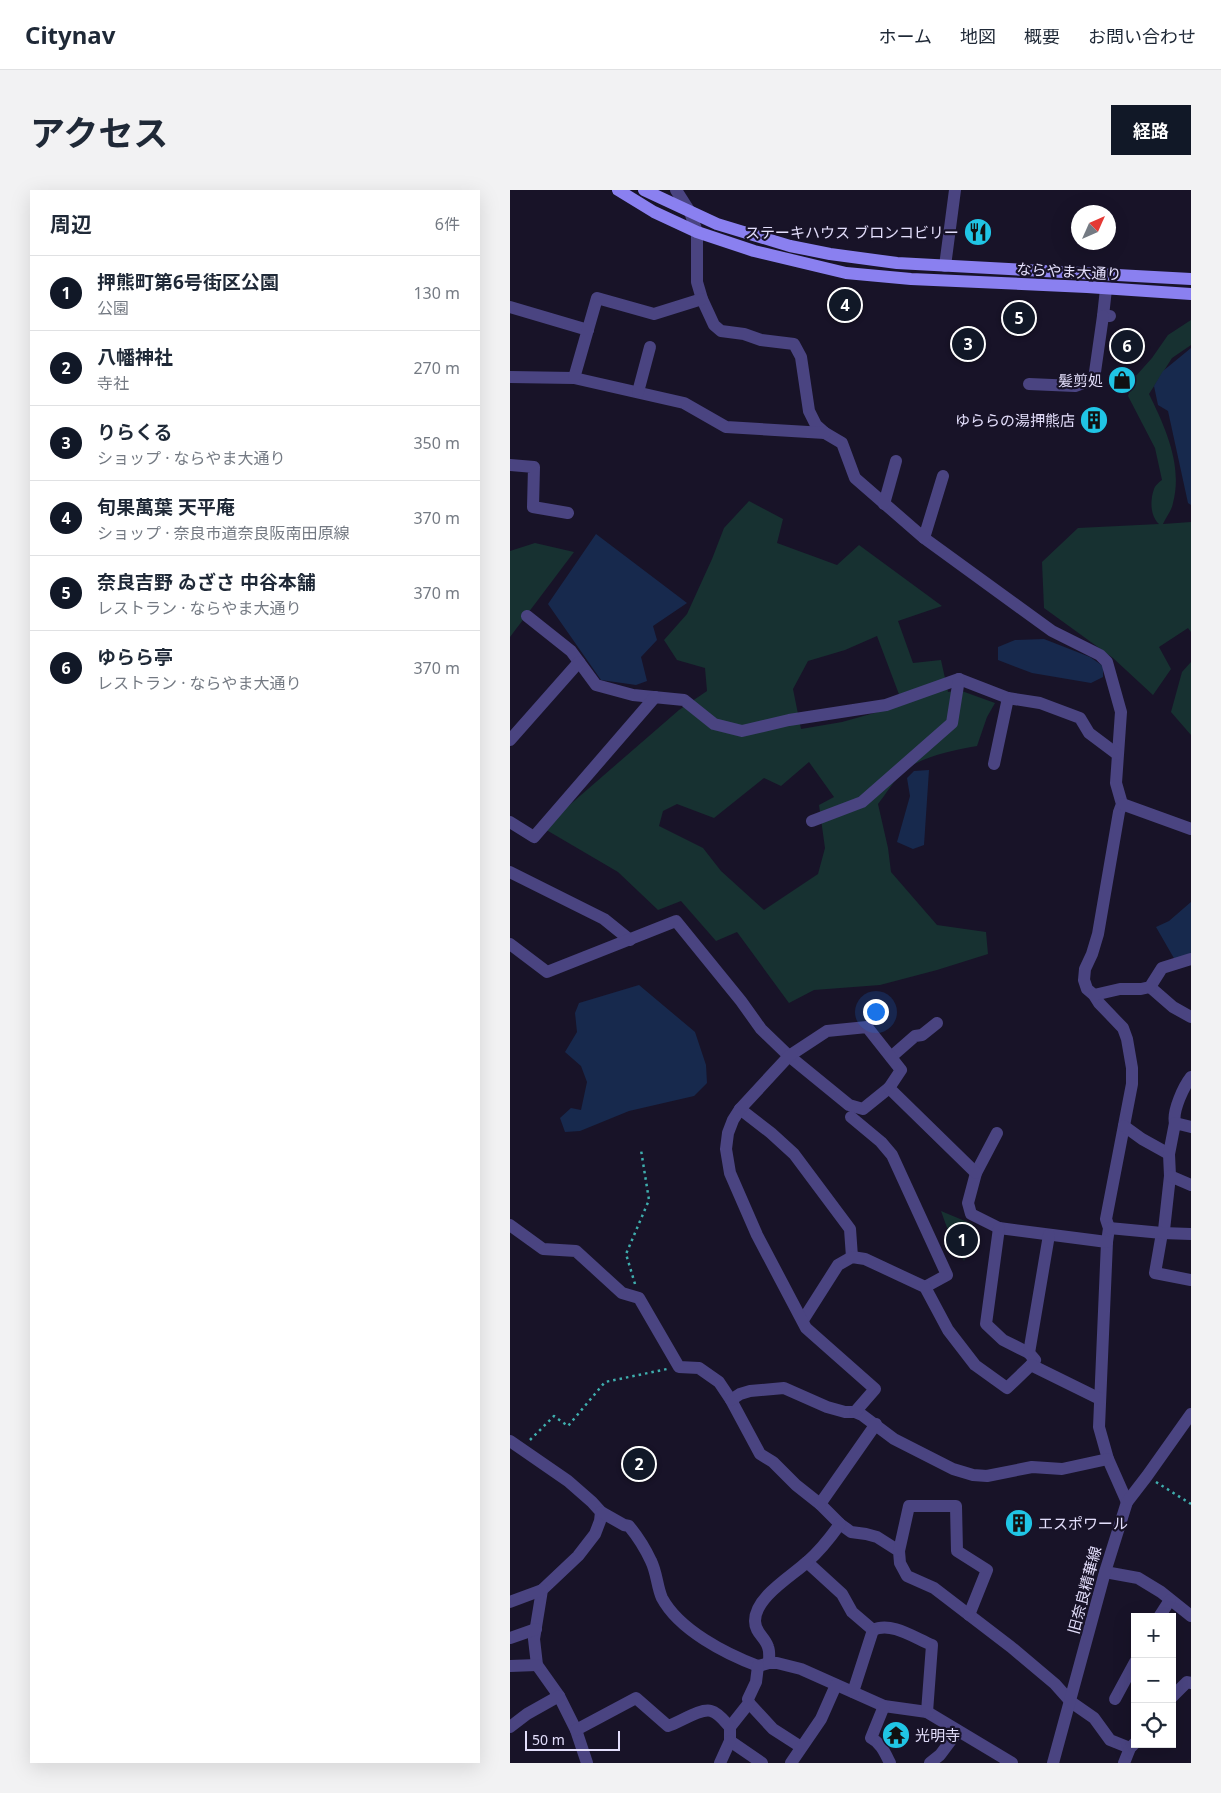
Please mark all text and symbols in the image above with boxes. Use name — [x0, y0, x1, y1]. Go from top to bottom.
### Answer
text: Citynav — [25, 18, 115, 51]
text: ホーム — [879, 24, 932, 48]
text: 地図 — [960, 24, 996, 48]
text: 概要 — [1024, 24, 1060, 48]
text: お問い合わせ — [1088, 24, 1196, 48]
button: 経路 — [1111, 105, 1191, 155]
text: アクセス — [30, 109, 168, 156]
north arrow — [1071, 205, 1116, 250]
text: 周辺 — [50, 210, 92, 238]
text: 6件 — [435, 213, 460, 235]
restaurant icon: ステーキハウス ブロンコビリー — [963, 217, 993, 247]
place label: ステーキハウス ブロンコビリー — [745, 222, 959, 242]
street label: ならやま大通り — [1016, 258, 1122, 284]
text: 押熊町第6号街区公園 — [97, 269, 279, 295]
text: 1 — [61, 282, 71, 304]
text: 130 m — [413, 282, 460, 304]
pin: 4 — [829, 286, 861, 324]
text: 公園 — [97, 297, 129, 319]
pin: 5 — [1003, 299, 1035, 337]
pin: 3 — [952, 325, 984, 363]
pin: 6 — [1111, 327, 1143, 365]
text: 八幡神社 — [97, 344, 173, 370]
text: 2 — [61, 357, 71, 379]
text: 270 m — [413, 357, 460, 379]
shop icon: 髪剪処 — [1107, 365, 1137, 395]
place label: 髪剪処 — [1058, 370, 1103, 390]
text: 寺社 — [97, 372, 129, 394]
building icon: ゆららの湯押熊店 — [1079, 405, 1109, 435]
place label: ゆららの湯押熊店 — [955, 410, 1075, 430]
text: りらくる — [97, 419, 173, 445]
text: 3 — [61, 432, 71, 454]
text: 350 m — [413, 432, 460, 454]
text: ショップ · ならやま大通り — [97, 447, 286, 469]
text: 旬果萬葉 天平庵 — [97, 494, 235, 520]
text: 4 — [61, 507, 71, 529]
text: 370 m — [413, 507, 460, 529]
text: ショップ · 奈良市道奈良阪南田原線 — [97, 522, 350, 544]
text: 奈良吉野 ゐざさ 中谷本舗 — [97, 569, 316, 595]
text: 5 — [61, 582, 71, 604]
text: 370 m — [413, 582, 460, 604]
text: レストラン · ならやま大通り — [97, 597, 302, 619]
text: ゆらら亭 — [97, 644, 173, 670]
text: 6 — [61, 657, 71, 679]
text: 370 m — [413, 657, 460, 679]
text: レストラン · ならやま大通り — [97, 672, 302, 694]
your location — [863, 999, 889, 1025]
pin: 1 — [946, 1221, 978, 1259]
pin: 2 — [623, 1445, 655, 1483]
building icon: エスポワール — [1004, 1508, 1034, 1538]
place label: エスポワール — [1038, 1513, 1128, 1533]
street label: 旧奈良精華線 — [1063, 1544, 1105, 1636]
map controls — [1131, 1613, 1176, 1748]
button: + — [1131, 1613, 1176, 1658]
button: − — [1131, 1658, 1176, 1703]
button: locate — [1131, 1703, 1176, 1748]
temple icon: 光明寺 — [881, 1720, 911, 1750]
place label: 光明寺 — [915, 1725, 960, 1745]
scale bar — [525, 1728, 620, 1751]
text: 50 m — [532, 1730, 565, 1749]

